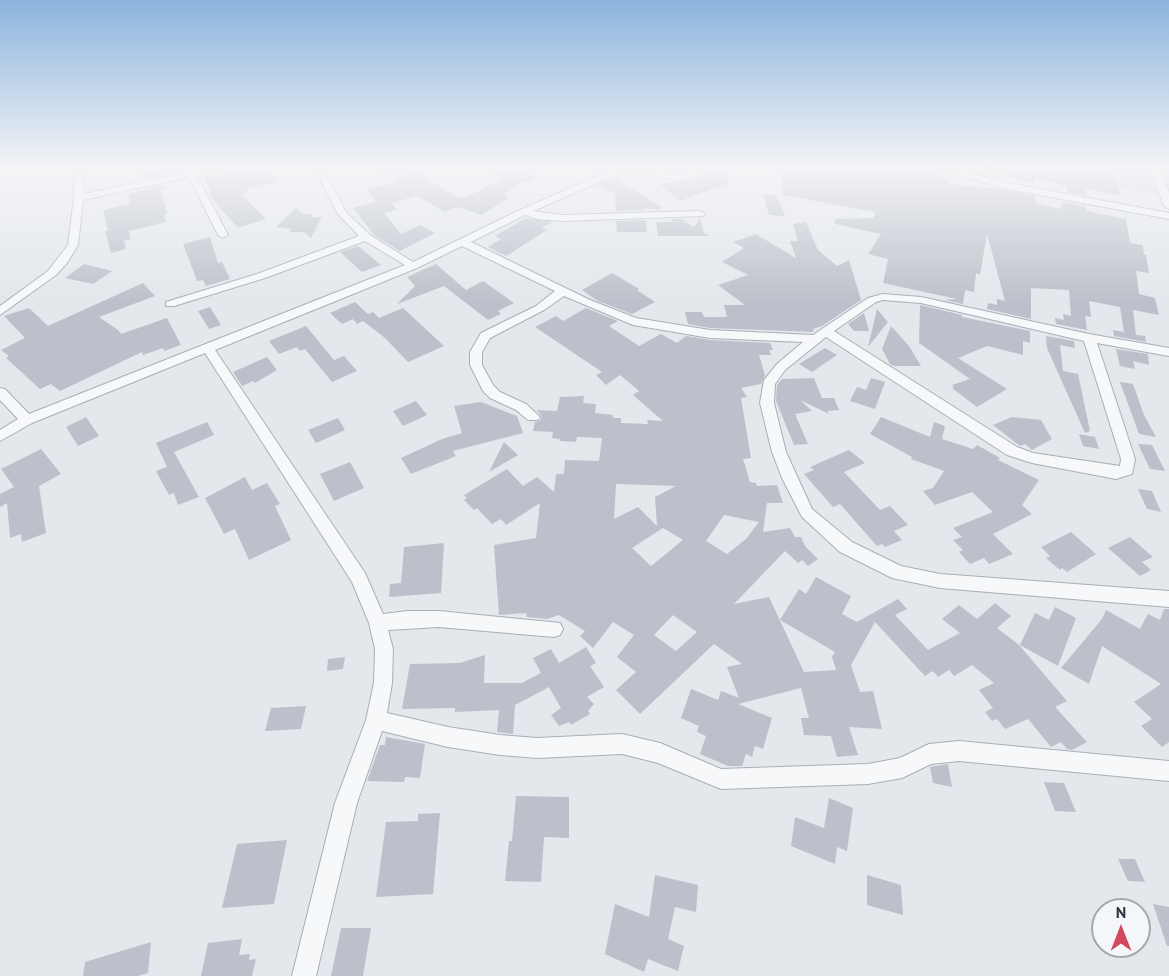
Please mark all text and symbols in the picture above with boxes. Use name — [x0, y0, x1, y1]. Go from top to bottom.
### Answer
north arrow — [1091, 898, 1151, 958]
text: N — [1116, 902, 1126, 922]

